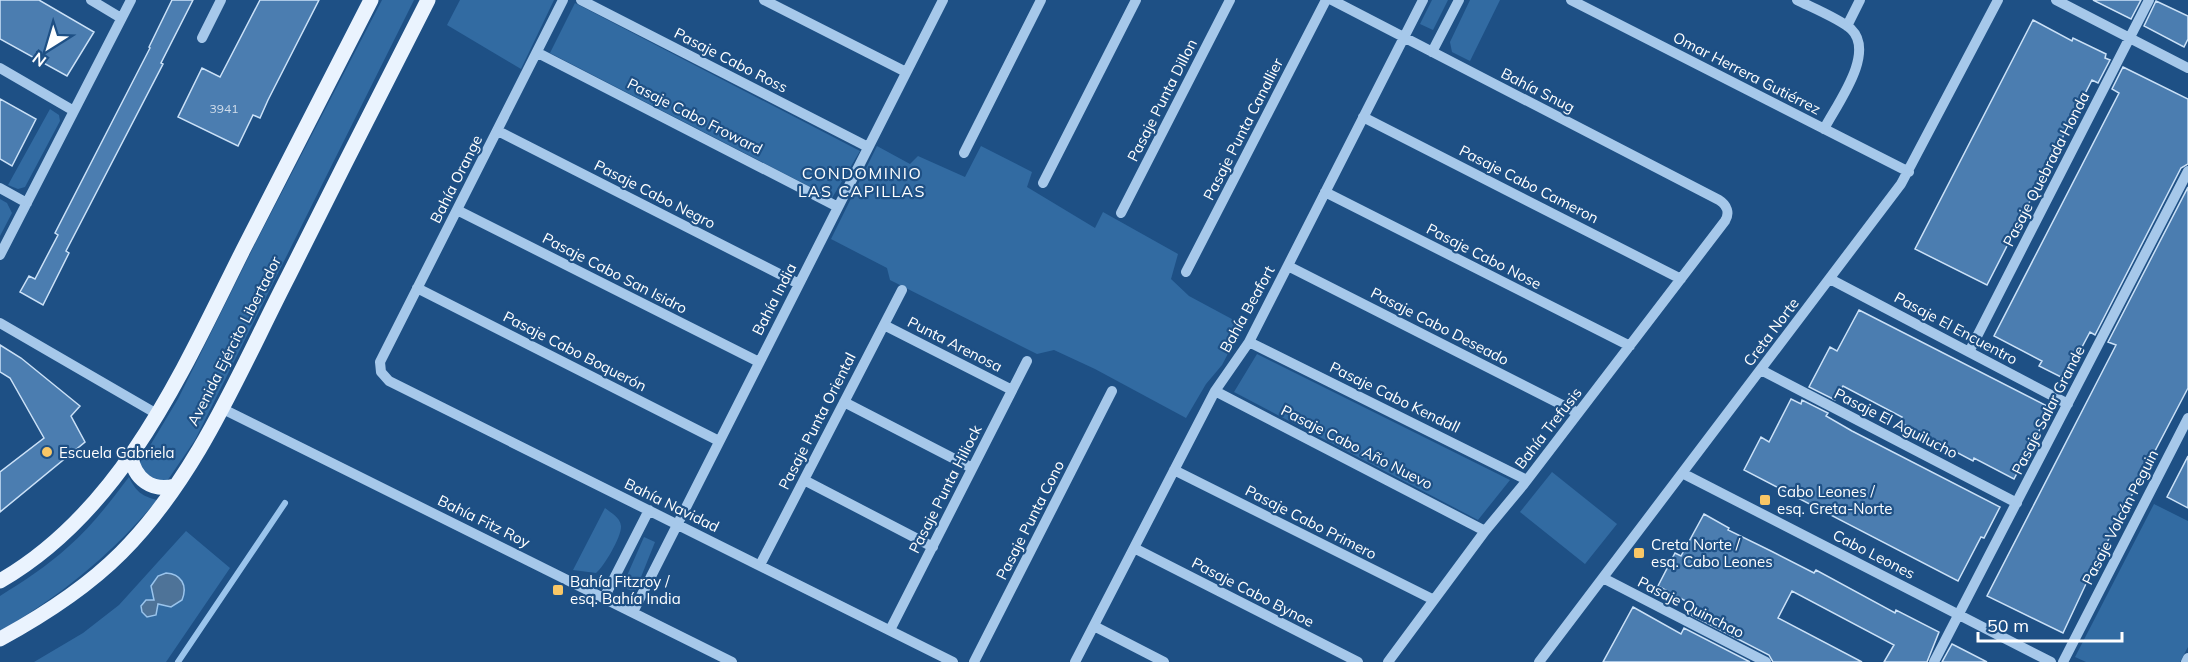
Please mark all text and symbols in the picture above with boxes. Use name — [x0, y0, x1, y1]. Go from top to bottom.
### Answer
north arrow — [18, 18, 78, 78]
street label: Pasaje Cabo Ross — [671, 23, 791, 97]
street label: Omar Herrera Gutiérrez — [1670, 27, 1824, 119]
street label: Pasaje Punta Dillon — [1123, 36, 1201, 164]
text: N — [28, 48, 50, 72]
street label: Pasaje Punta Canallier — [1199, 54, 1287, 203]
street label: Bahía Snug — [1498, 63, 1578, 117]
street label: Pasaje Cabo Froward — [624, 74, 766, 158]
street label: Pasaje Quebrada Honda — [1999, 88, 2093, 250]
house number: 3941 — [210, 101, 238, 116]
street label: Bahía Orange — [426, 132, 486, 226]
street label: Pasaje Cabo Cameron — [1456, 141, 1602, 227]
street label: Pasaje Cabo Negro — [591, 155, 719, 233]
district label: CONDOMINIO LAS CAPILLAS — [798, 163, 926, 201]
street label: Pasaje Cabo Nose — [1423, 219, 1545, 293]
street label: Pasaje Cabo San Isidro — [539, 228, 691, 318]
street label: Avenida Ejército Libertador — [183, 253, 285, 429]
street label: Bahía India — [748, 260, 800, 338]
street label: Bahía Beafort — [1215, 262, 1279, 356]
street label: Pasaje Cabo Deseado — [1368, 283, 1512, 369]
street label: Pasaje El Encuentro — [1891, 288, 2021, 368]
street label: Creta Norte — [1739, 294, 1803, 370]
street label: Pasaje Cabo Boquerón — [500, 307, 650, 395]
street label: Punta Arenosa — [905, 312, 1005, 376]
street label: Pasaje Salar Grande — [2007, 342, 2089, 478]
street label: Pasaje Punta Oriental — [774, 349, 860, 493]
street label: Pasaje Cabo Kendall — [1327, 357, 1463, 437]
street label: Bahía Trefusis — [1510, 384, 1586, 472]
street label: Pasaje El Aguilucho — [1831, 384, 1961, 462]
street label: Pasaje Cabo Año Nuevo — [1278, 400, 1436, 494]
street label: Pasaje Punta Hiliock — [904, 421, 986, 556]
place label: Escuela Gabriela — [59, 443, 175, 462]
marker: Escuela Gabriela — [40, 445, 54, 459]
street label: Pasaje Volcán Peguin — [2078, 446, 2162, 588]
street label: Pasaje Punta Cono — [992, 457, 1068, 583]
street label: Bahía Navidad — [621, 474, 723, 536]
street label: Pasaje Cabo Primero — [1242, 481, 1380, 563]
place label: Cabo Leones / esq. Creta-Norte — [1777, 482, 1892, 518]
street label: Bahía Fitz Roy — [435, 491, 533, 551]
marker: Cabo Leones / esq. Creta-Norte — [1758, 493, 1772, 507]
street label: Cabo Leones — [1830, 525, 1918, 583]
place label: Creta Norte / esq. Cabo Leones — [1651, 535, 1773, 571]
marker: Creta Norte / esq. Cabo Leones — [1632, 546, 1646, 560]
street label: Pasaje Cabo Bynoe — [1189, 553, 1317, 631]
place label: Bahía Fitzroy / esq. Bahía India — [570, 572, 681, 608]
street label: Pasaje Quinchao — [1635, 572, 1747, 642]
marker: Bahía Fitzroy / esq. Bahía India — [551, 583, 565, 597]
scale bar — [1978, 605, 2122, 643]
text: 50 m — [1987, 614, 2029, 637]

